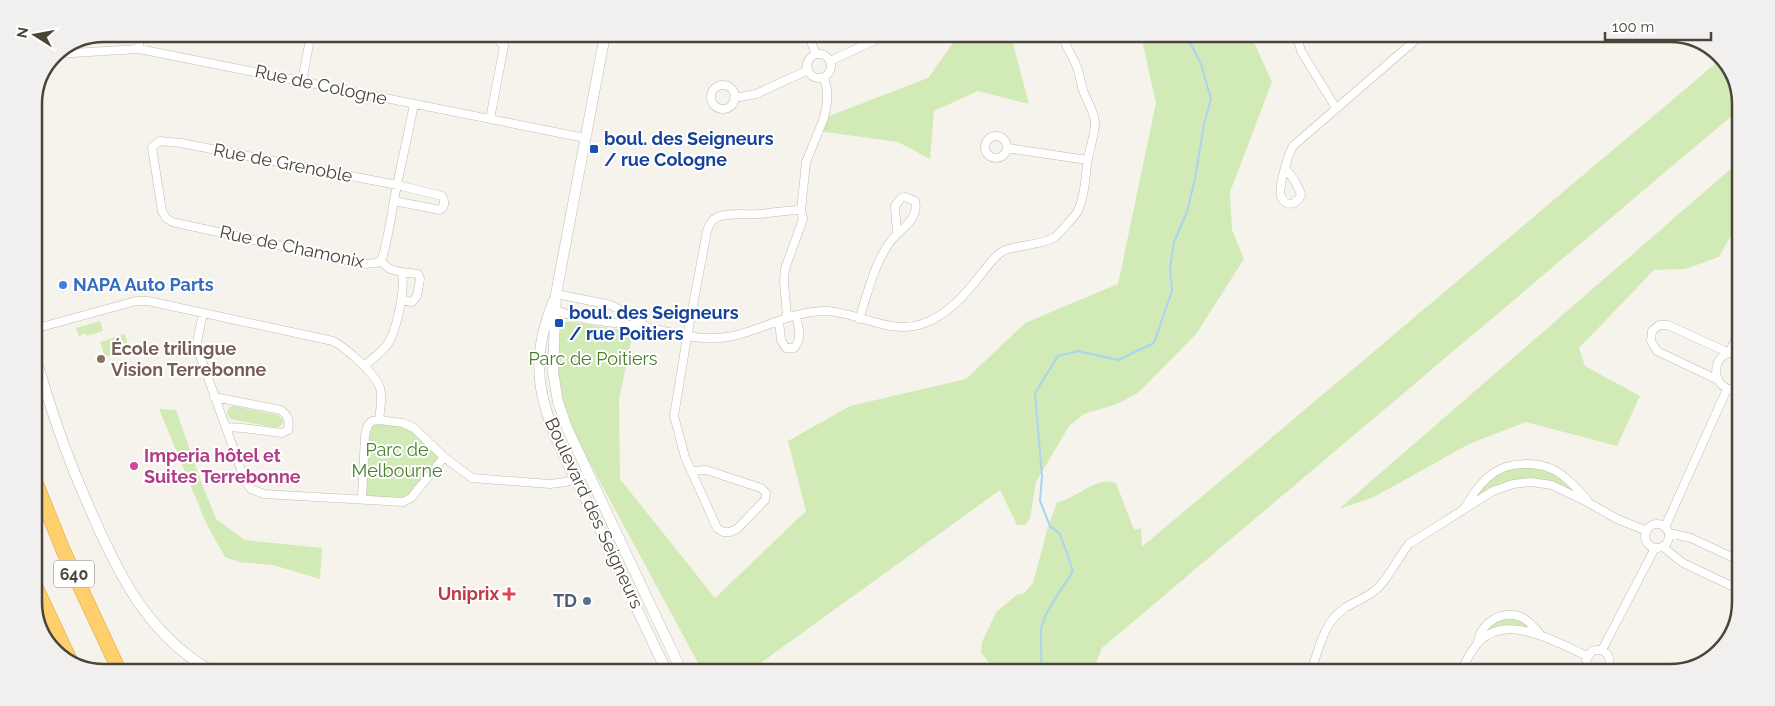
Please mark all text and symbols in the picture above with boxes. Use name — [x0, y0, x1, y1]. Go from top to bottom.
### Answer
north arrow — [10, 10, 60, 60]
scale bar — [1605, 10, 1711, 42]
text: 100 m — [1612, 18, 1654, 36]
text: N — [13, 26, 31, 39]
street label: Rue de Cologne — [253, 60, 390, 109]
place label: boul. des Seigneurs / rue Cologne — [604, 128, 774, 170]
street label: Rue de Grenoble — [212, 139, 355, 186]
marker: boul. des Seigneurs / rue Cologne — [588, 143, 600, 155]
street label: Rue de Chamonix — [218, 221, 366, 272]
place label: NAPA Auto Parts — [73, 274, 214, 295]
marker: NAPA Auto Parts — [57, 279, 69, 291]
place label: boul. des Seigneurs / rue Poitiers — [569, 302, 739, 344]
marker: boul. des Seigneurs / rue Poitiers — [553, 317, 565, 329]
place label: École trilingue Vision Terrebonne — [111, 338, 267, 380]
park label: Parc de Poitiers — [529, 348, 658, 369]
marker: École trilingue Vision Terrebonne — [95, 353, 107, 365]
street label: Boulevard des Seigneurs — [541, 414, 648, 612]
park label: Parc de Melbourne — [352, 439, 443, 481]
place label: Imperia hôtel et Suites Terrebonne — [144, 445, 301, 487]
marker: Imperia hôtel et Suites Terrebonne — [128, 460, 140, 472]
road number: 640 — [54, 560, 94, 588]
place label: Uniprix — [438, 583, 499, 604]
marker: Uniprix — [503, 588, 515, 600]
place label: TD — [553, 590, 577, 611]
marker: TD — [581, 595, 593, 607]

